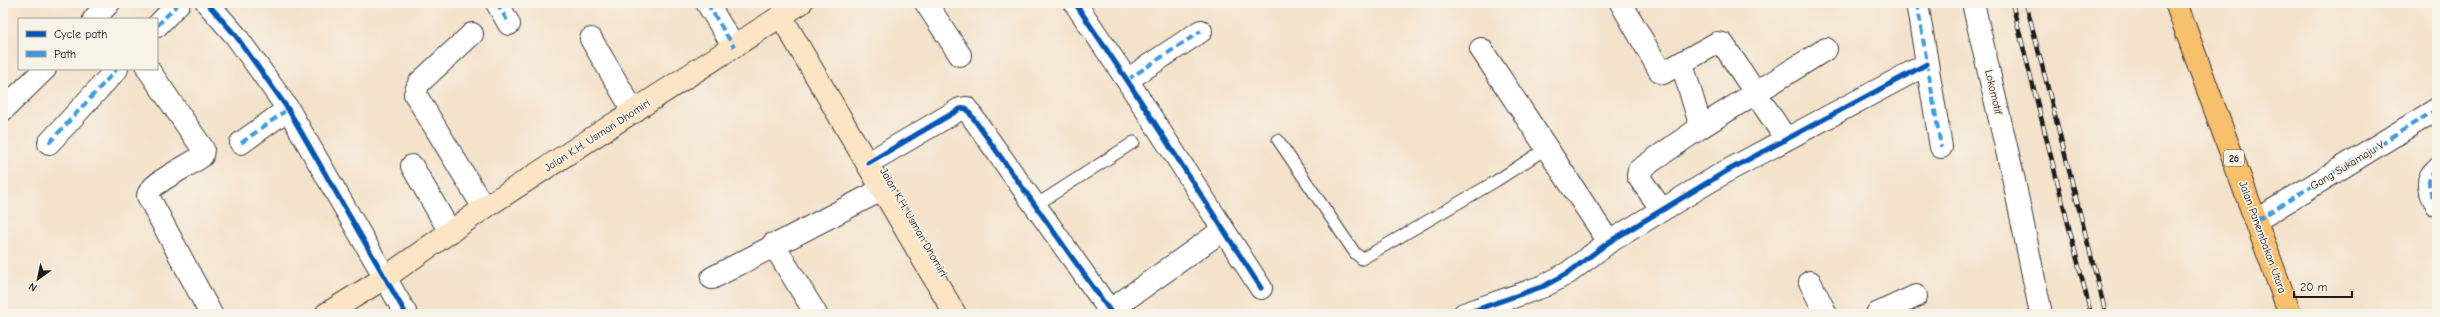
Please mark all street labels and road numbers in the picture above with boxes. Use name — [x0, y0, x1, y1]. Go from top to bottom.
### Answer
street label: Lokomotif — [1982, 68, 2005, 117]
street label: Jalan K.H. Usman Dhomiri — [542, 96, 653, 175]
street label: Gang Sukamaju V — [2308, 138, 2387, 193]
road number: 26 — [2224, 150, 2244, 166]
street label: Jalan K.H. Usman Dhomiri — [877, 166, 950, 279]
street label: Jalan Panembakan Utara — [2236, 179, 2289, 295]

